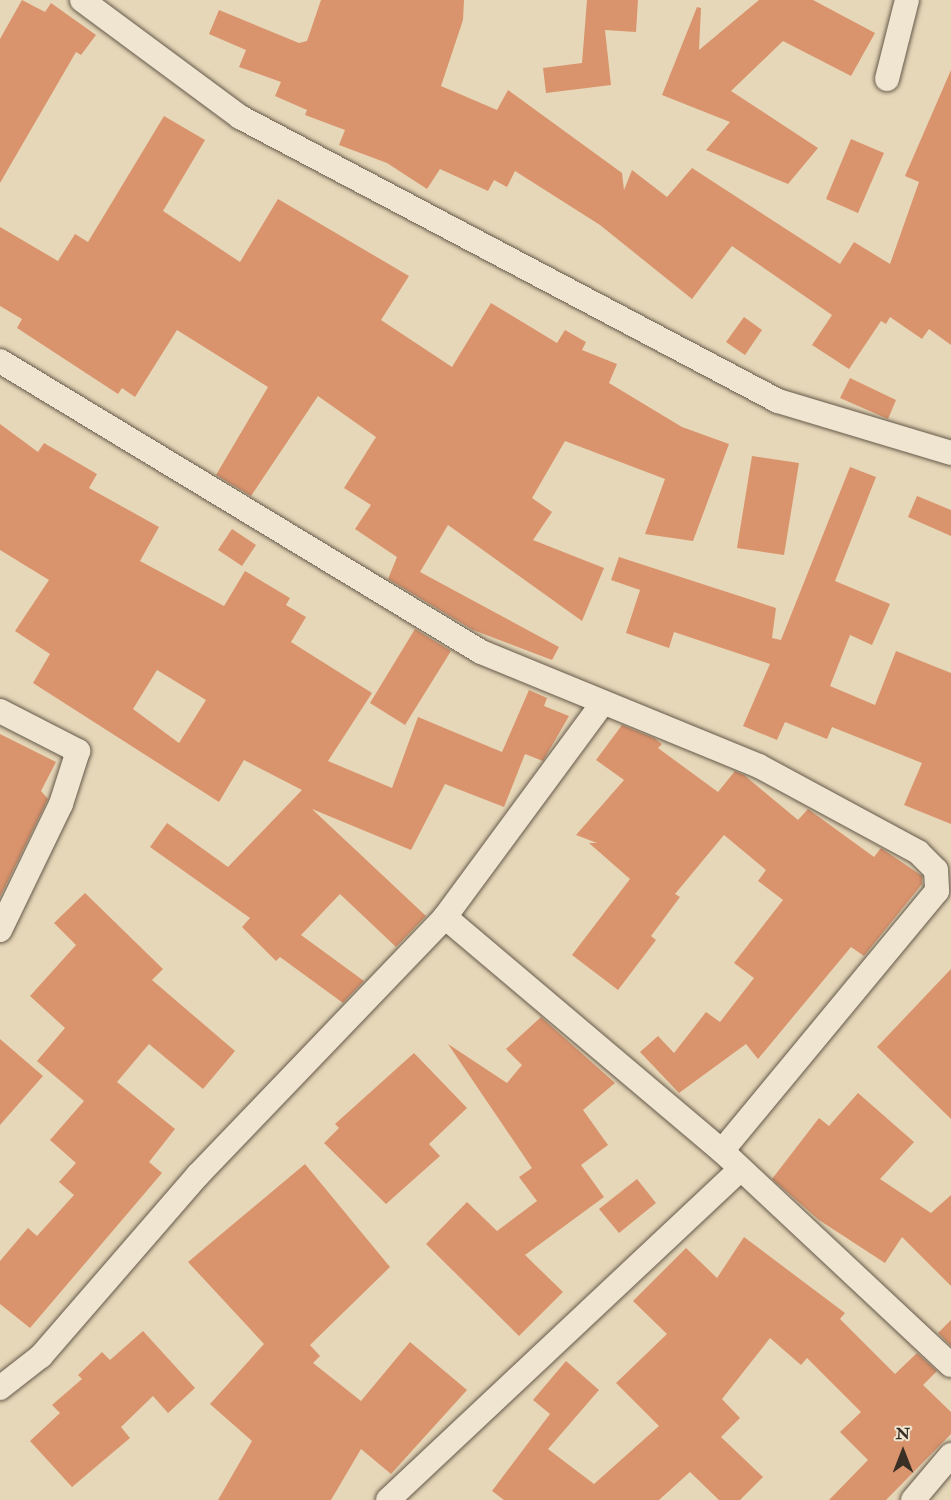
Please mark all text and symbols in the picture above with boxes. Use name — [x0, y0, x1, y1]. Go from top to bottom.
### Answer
north arrow — [873, 1422, 933, 1482]
text: N — [896, 1424, 910, 1444]

